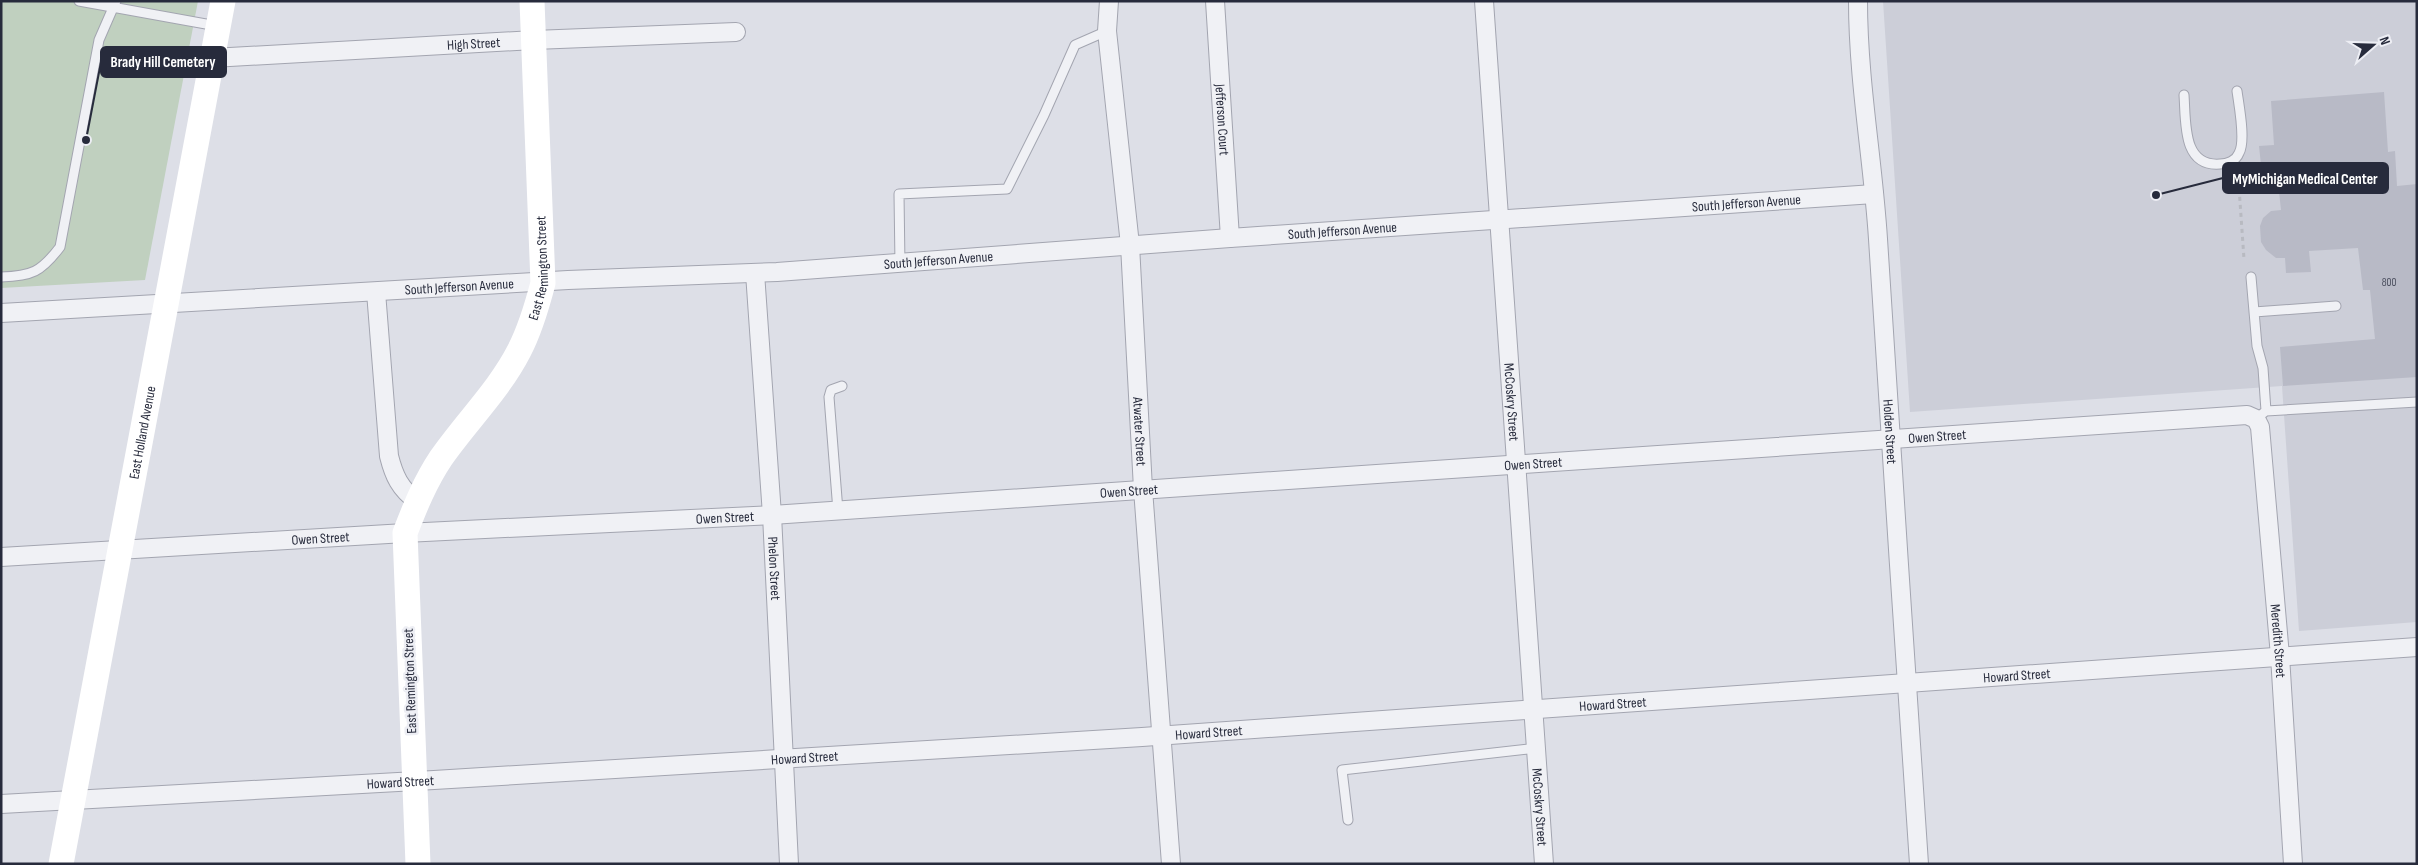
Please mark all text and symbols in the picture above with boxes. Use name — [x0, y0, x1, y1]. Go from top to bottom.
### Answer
north arrow — [2348, 20, 2398, 70]
street label: High Street — [447, 33, 501, 53]
text: N — [2375, 34, 2394, 47]
callout: Brady Hill Cemetery — [101, 47, 226, 77]
text: Brady Hill Cemetery — [111, 53, 216, 72]
street label: Jefferson Court — [1212, 83, 1233, 156]
callout: MyMichigan Medical Center — [2223, 163, 2388, 193]
text: MyMichigan Medical Center — [2232, 170, 2378, 189]
street label: South Jefferson Avenue — [1691, 191, 1801, 215]
street label: East Remington Street — [524, 215, 552, 322]
street label: South Jefferson Avenue — [1287, 218, 1397, 243]
street label: South Jefferson Avenue — [883, 247, 994, 272]
street label: South Jefferson Avenue — [404, 275, 514, 298]
house number: 800 — [2382, 276, 2396, 289]
street label: McCoskry Street — [1501, 362, 1523, 442]
street label: East Holland Avenue — [125, 385, 159, 480]
street label: Atwater Street — [1130, 395, 1150, 466]
street label: Holden Street — [1880, 399, 1901, 465]
street label: Owen Street — [1908, 426, 1967, 446]
street label: Owen Street — [1503, 453, 1563, 474]
street label: Owen Street — [1099, 480, 1159, 501]
street label: Owen Street — [695, 507, 754, 527]
street label: Owen Street — [291, 528, 350, 548]
street label: Phelon Street — [765, 536, 785, 601]
street label: Meredith Street — [2267, 603, 2290, 678]
street label: East Remington Street — [400, 628, 420, 734]
street label: Howard Street — [1983, 664, 2051, 686]
street label: Howard Street — [1579, 693, 1647, 715]
street label: Howard Street — [1175, 721, 1243, 743]
street label: Howard Street — [770, 747, 839, 768]
street label: McCoskry Street — [1529, 767, 1551, 847]
street label: Howard Street — [366, 772, 435, 792]

